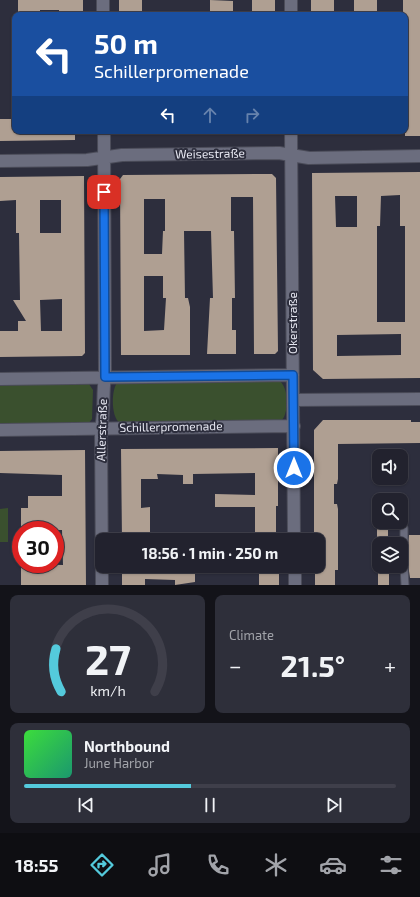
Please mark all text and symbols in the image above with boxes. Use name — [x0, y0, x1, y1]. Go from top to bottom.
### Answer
text: 50 m — [94, 26, 158, 60]
icon: left — [28, 28, 80, 80]
text: Schillerpromenade — [94, 60, 249, 82]
icon: left — [157, 104, 179, 126]
icon: ahead — [199, 104, 221, 126]
icon: right — [241, 104, 263, 126]
street label: Weisestraße — [175, 145, 245, 161]
pin — [87, 175, 121, 209]
icon: arrive — [93, 181, 115, 203]
street label: Okerstraße — [285, 292, 299, 354]
street label: Allerstraße — [93, 399, 109, 461]
street label: Schillerpromenade — [119, 418, 223, 434]
position arrow — [273, 447, 315, 489]
map controls — [372, 449, 408, 573]
button: sound — [372, 449, 408, 485]
button: search — [372, 493, 408, 529]
speed limit sign: 30 — [12, 521, 64, 573]
button: layers — [372, 537, 408, 573]
text: 18:56 · 1 min · 250 m — [142, 544, 278, 562]
text: Climate — [229, 627, 274, 643]
text: 27 — [84, 633, 131, 683]
text: 21.5° — [281, 647, 345, 683]
text: − — [229, 652, 242, 678]
text: + — [384, 652, 396, 678]
text: km/h — [90, 682, 125, 699]
text: Northbound — [84, 737, 170, 755]
text: June Harbor — [84, 755, 154, 771]
icon: previous — [75, 794, 97, 816]
icon: pause — [199, 794, 221, 816]
icon: next — [323, 794, 345, 816]
icon: directions — [88, 851, 116, 879]
icon: music — [146, 851, 174, 879]
icon: phone — [204, 851, 232, 879]
icon: climate — [262, 851, 290, 879]
icon: car — [319, 851, 347, 879]
icon: filters — [377, 851, 405, 879]
text: 18:55 — [15, 854, 58, 876]

